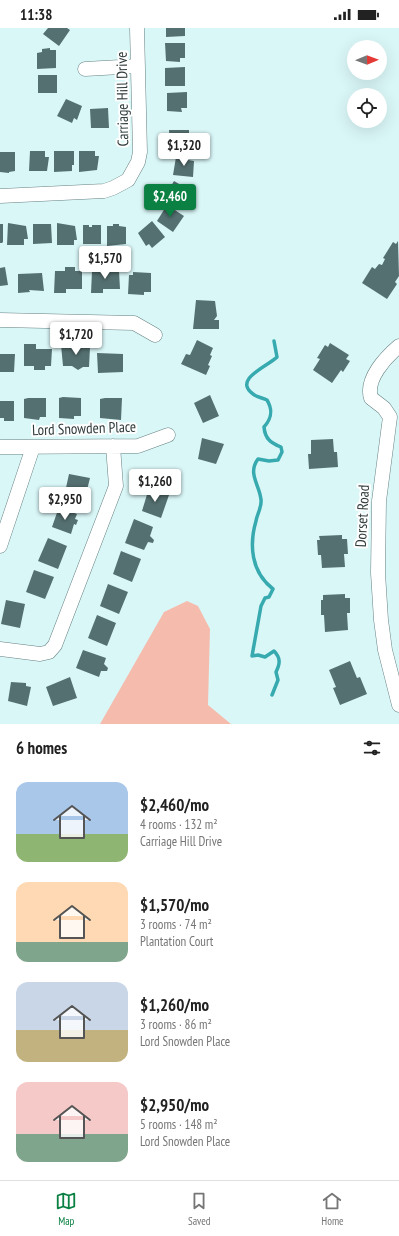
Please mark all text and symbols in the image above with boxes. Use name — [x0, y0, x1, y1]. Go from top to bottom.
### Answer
text: 11:38 — [20, 5, 52, 24]
north arrow — [347, 40, 387, 80]
map controls — [347, 40, 387, 128]
street label: Carriage Hill Drive — [112, 51, 132, 147]
button: locate — [347, 88, 387, 128]
pin: $1,320 — [151, 133, 217, 167]
text: $1,320 — [167, 137, 201, 154]
pin: $2,460 — [137, 184, 203, 218]
text: $2,460 — [153, 188, 187, 205]
pin: $1,570 — [72, 246, 138, 280]
text: $1,570 — [88, 250, 122, 267]
pin: $1,720 — [43, 322, 109, 356]
text: $1,720 — [59, 326, 93, 343]
street label: Lord Snowden Place — [32, 417, 136, 439]
pin: $1,260 — [122, 469, 188, 503]
text: $1,260 — [138, 473, 172, 490]
street label: Dorset Road — [351, 484, 373, 548]
pin: $2,950 — [32, 487, 98, 521]
text: $2,950 — [48, 491, 82, 508]
text: 6 homes — [16, 737, 67, 759]
icon: filters — [361, 737, 383, 759]
text: $2,460/mo — [140, 794, 209, 816]
icon: home — [48, 798, 96, 846]
text: 4 rooms · 132 m² — [140, 816, 218, 833]
text: Carriage Hill Drive — [140, 833, 222, 850]
text: $1,570/mo — [140, 894, 209, 916]
icon: home — [48, 898, 96, 946]
text: 3 rooms · 74 m² — [140, 916, 212, 933]
text: Plantation Court — [140, 933, 213, 950]
text: $1,260/mo — [140, 994, 209, 1016]
icon: home — [48, 998, 96, 1046]
text: 3 rooms · 86 m² — [140, 1016, 212, 1033]
text: Lord Snowden Place — [140, 1033, 230, 1050]
text: $2,950/mo — [140, 1094, 209, 1116]
icon: home — [48, 1098, 96, 1146]
text: 5 rooms · 148 m² — [140, 1116, 218, 1133]
text: Lord Snowden Place — [140, 1133, 230, 1150]
tab: Map — [55, 1190, 77, 1228]
tab: Saved — [188, 1190, 211, 1228]
tab: Home — [321, 1190, 344, 1228]

